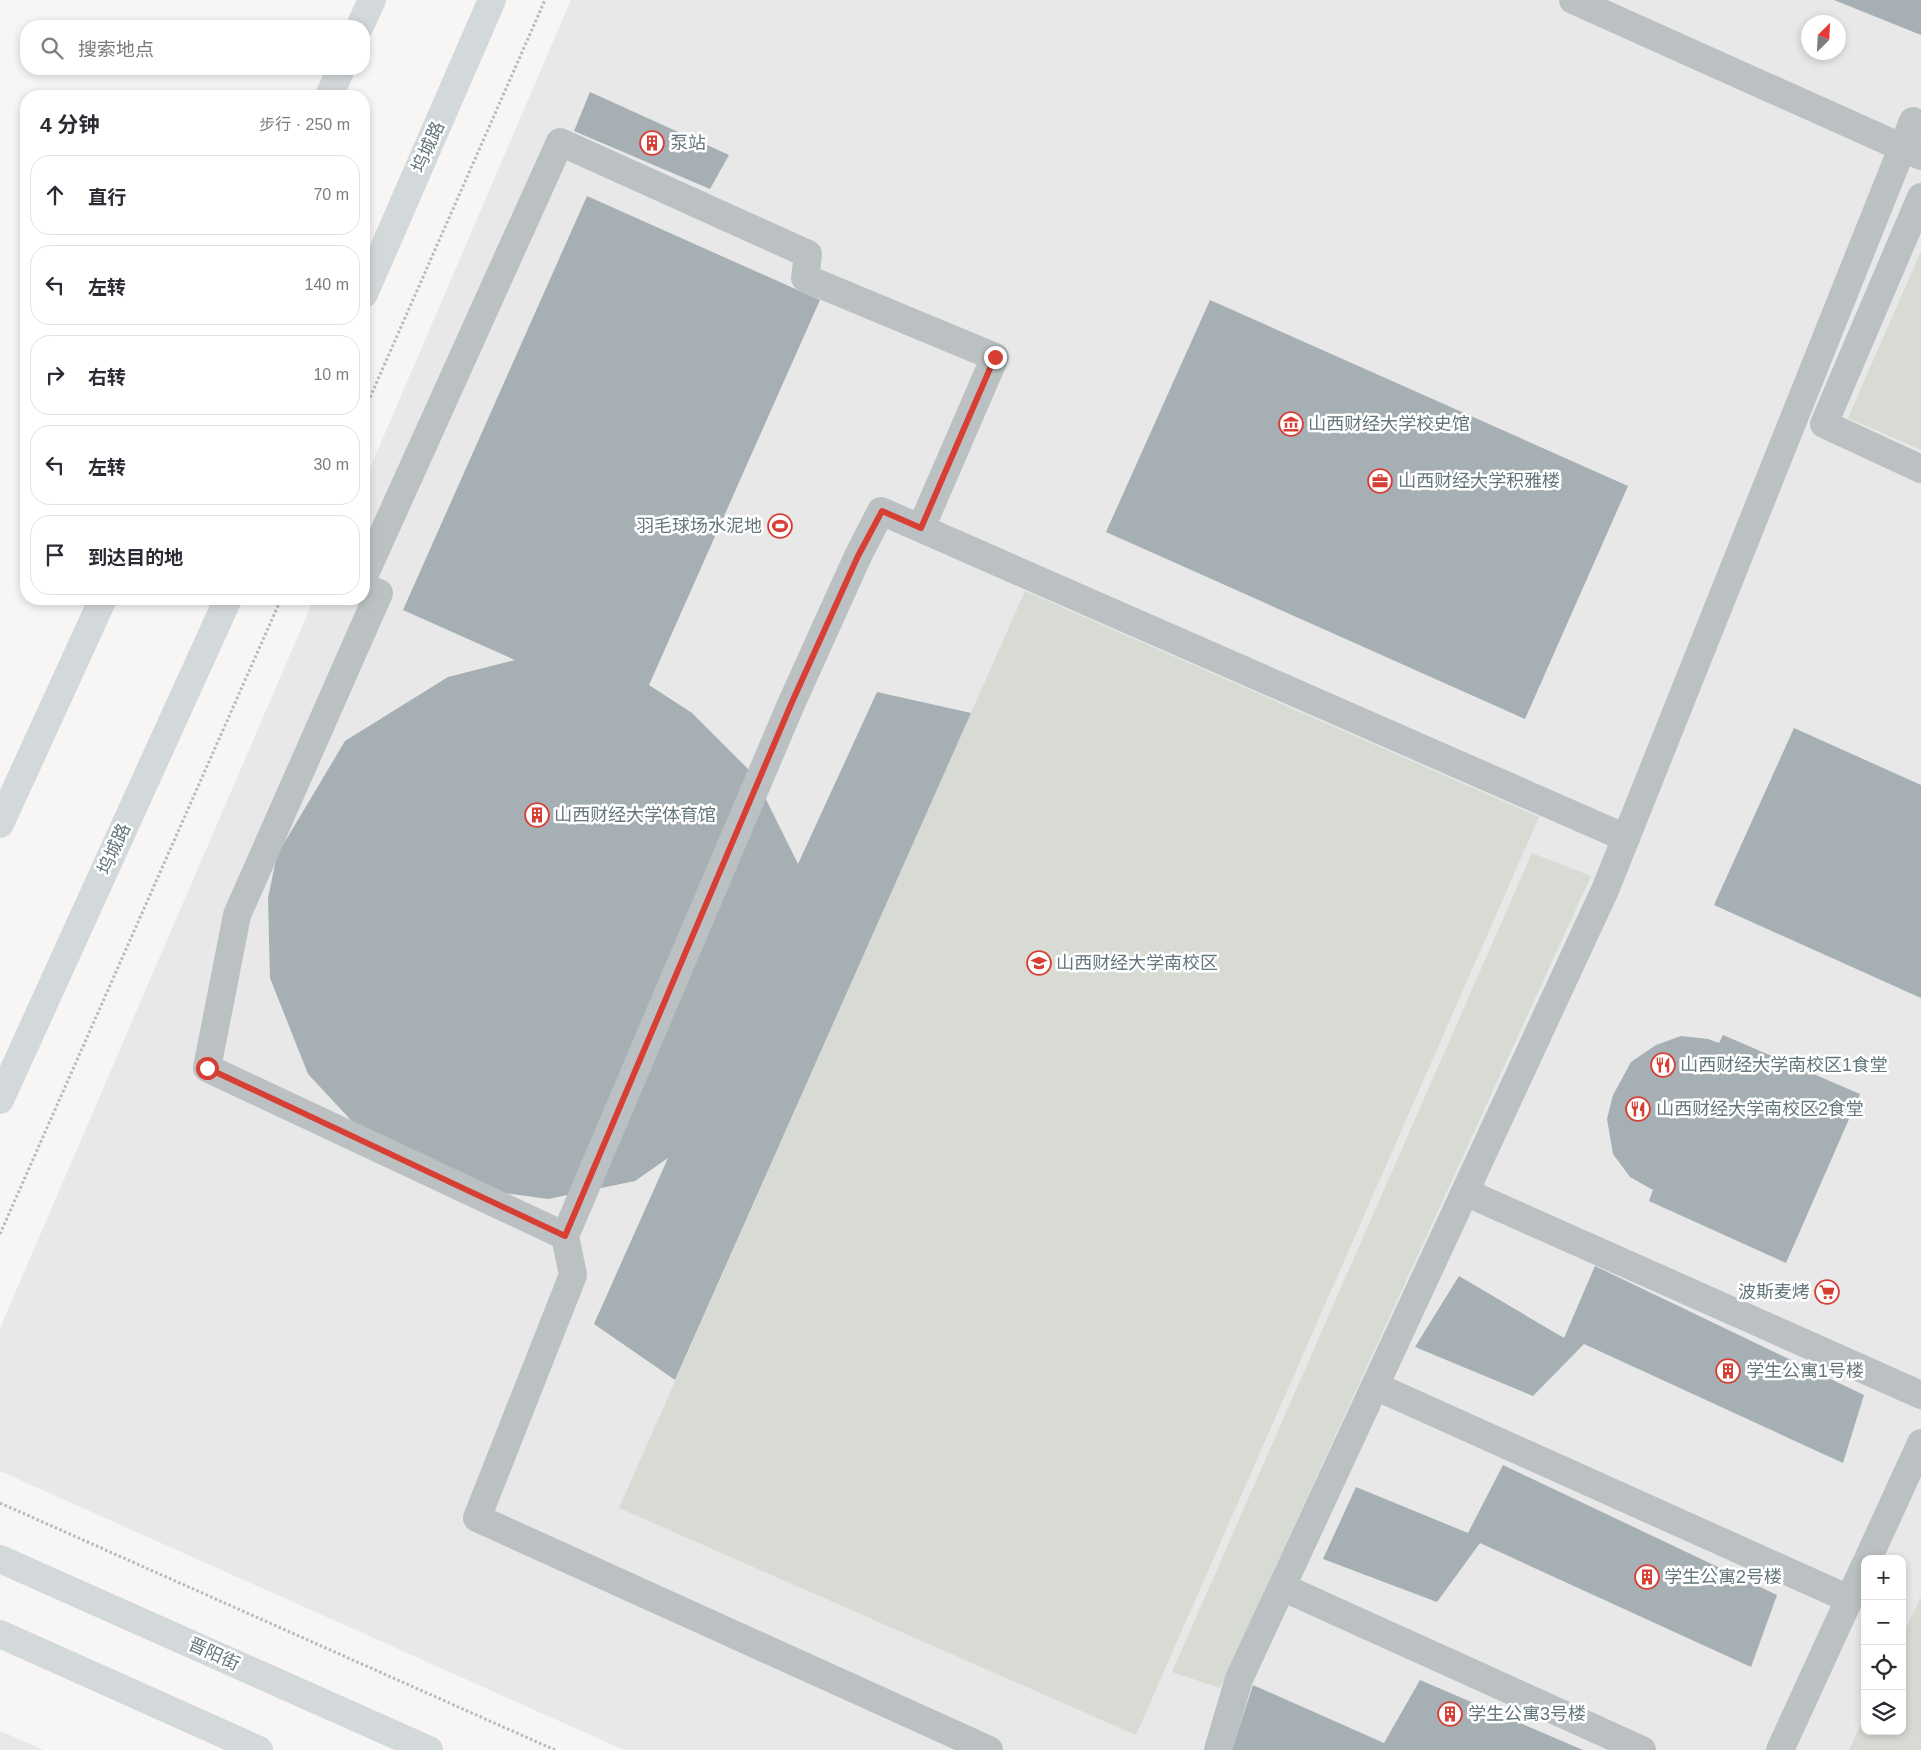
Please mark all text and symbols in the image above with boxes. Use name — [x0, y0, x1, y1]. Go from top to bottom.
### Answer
north arrow — [1801, 15, 1846, 60]
search box — [20, 20, 370, 75]
icon: search — [38, 34, 66, 62]
text: 搜索地点 — [78, 39, 154, 60]
text: 4 分钟 — [40, 113, 100, 136]
text: 步行 · 250 m — [259, 116, 350, 133]
street label: 坞城路 — [408, 118, 448, 176]
building icon: 泵站 — [639, 130, 665, 156]
place label: 泵站 — [670, 133, 706, 153]
icon: ahead — [41, 181, 69, 209]
text: 70 m — [313, 186, 349, 203]
text: 直行 — [88, 187, 126, 208]
icon: left — [41, 271, 69, 299]
text: 140 m — [305, 276, 349, 293]
text: 左转 — [88, 277, 126, 298]
route end — [984, 346, 1007, 369]
icon: right — [41, 361, 69, 389]
text: 10 m — [313, 366, 349, 383]
text: 右转 — [88, 367, 126, 388]
museum icon: 山西财经大学校史馆 — [1278, 411, 1304, 437]
place label: 山西财经大学校史馆 — [1308, 414, 1470, 434]
icon: left — [41, 451, 69, 479]
text: 30 m — [313, 456, 349, 473]
text: 左转 — [88, 457, 126, 478]
office icon: 山西财经大学积雅楼 — [1367, 468, 1393, 494]
place label: 山西财经大学积雅楼 — [1398, 471, 1560, 491]
sports icon: 羽毛球场水泥地 — [767, 513, 793, 539]
place label: 羽毛球场水泥地 — [636, 516, 762, 536]
icon: arrive — [41, 541, 69, 569]
text: 到达目的地 — [88, 547, 183, 568]
building icon: 山西财经大学体育馆 — [524, 802, 550, 828]
place label: 山西财经大学体育馆 — [554, 805, 716, 825]
street label: 坞城路 — [94, 820, 134, 878]
school or university icon: 山西财经大学南校区 — [1026, 950, 1052, 976]
place label: 山西财经大学南校区 — [1056, 953, 1218, 973]
restaurant icon: 山西财经大学南校区1食堂 — [1650, 1052, 1676, 1078]
place label: 山西财经大学南校区1食堂 — [1680, 1055, 1888, 1075]
route start — [196, 1057, 219, 1080]
restaurant icon: 山西财经大学南校区2食堂 — [1625, 1096, 1651, 1122]
place label: 山西财经大学南校区2食堂 — [1656, 1099, 1864, 1119]
supermarket icon: 波斯麦烤 — [1814, 1279, 1840, 1305]
place label: 波斯麦烤 — [1738, 1282, 1810, 1302]
building icon: 学生公寓1号楼 — [1715, 1358, 1741, 1384]
place label: 学生公寓1号楼 — [1746, 1361, 1864, 1381]
map controls — [1861, 1555, 1906, 1735]
button: + — [1861, 1555, 1906, 1600]
building icon: 学生公寓2号楼 — [1634, 1564, 1660, 1590]
place label: 学生公寓2号楼 — [1664, 1567, 1782, 1587]
button: − — [1861, 1600, 1906, 1645]
street label: 晋阳街 — [185, 1634, 243, 1674]
button: locate — [1861, 1645, 1906, 1690]
button: layers — [1861, 1690, 1906, 1735]
building icon: 学生公寓3号楼 — [1437, 1701, 1463, 1727]
place label: 学生公寓3号楼 — [1468, 1704, 1586, 1724]

